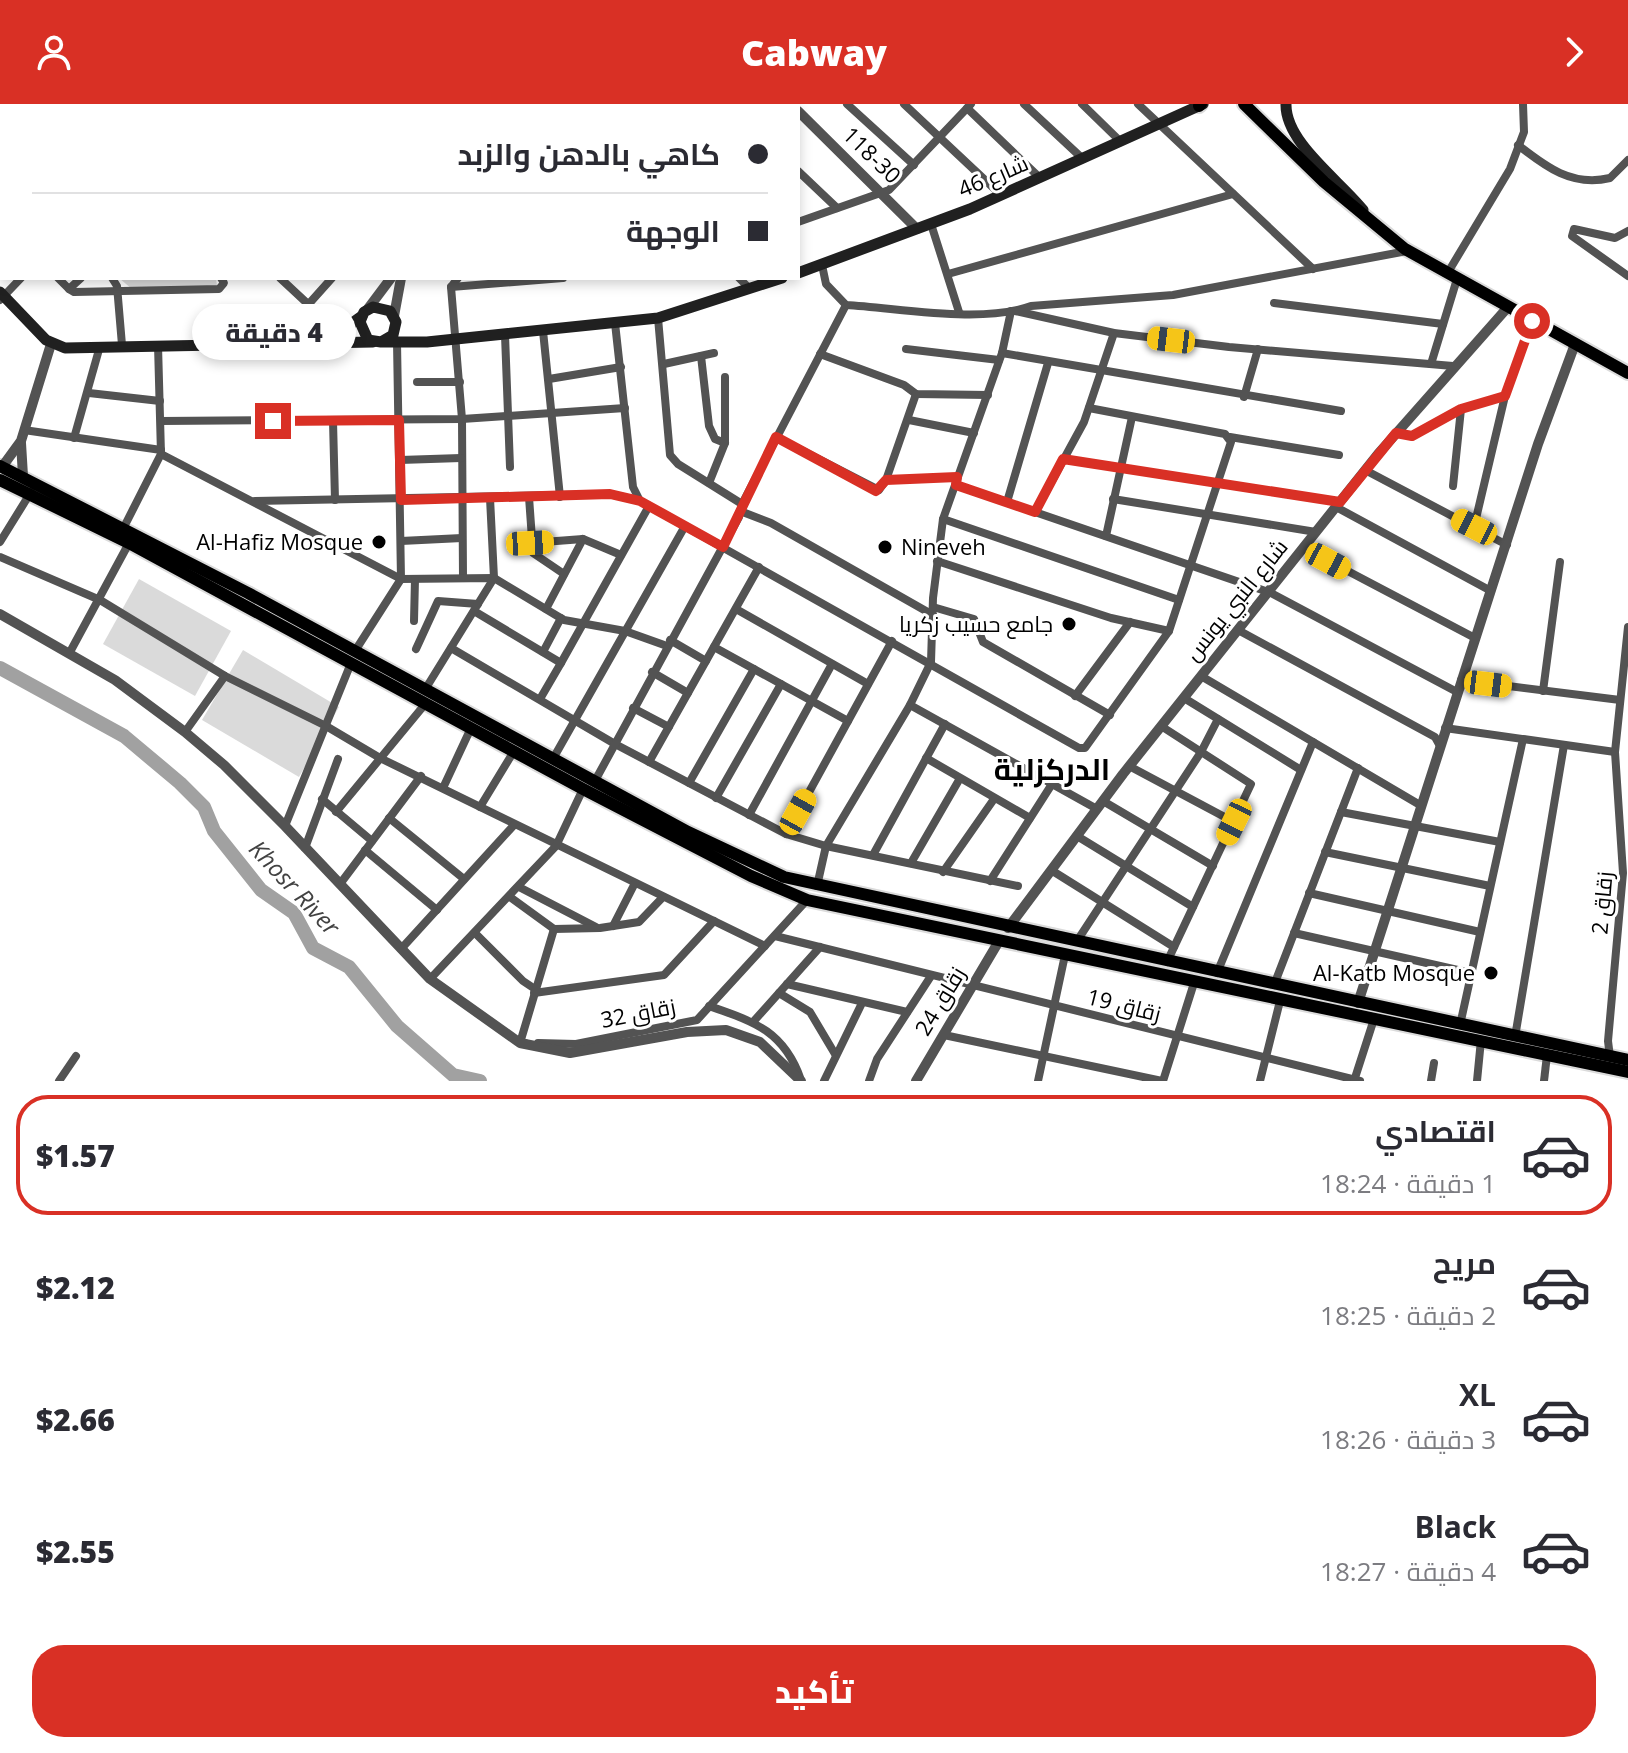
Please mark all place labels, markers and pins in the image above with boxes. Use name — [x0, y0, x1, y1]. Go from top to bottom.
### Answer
place label: Al-Hafiz Mosque — [196, 526, 363, 556]
place label: Nineveh — [901, 531, 986, 561]
marker: Al-Hafiz Mosque — [370, 533, 388, 551]
marker: Nineveh — [876, 538, 894, 556]
place label: جامع حسيب زكريا — [899, 608, 1053, 639]
marker: جامع حسيب زكريا — [1060, 615, 1078, 633]
place label: Al-Katb Mosque — [1313, 957, 1475, 987]
marker: Al-Katb Mosque — [1482, 964, 1500, 982]

